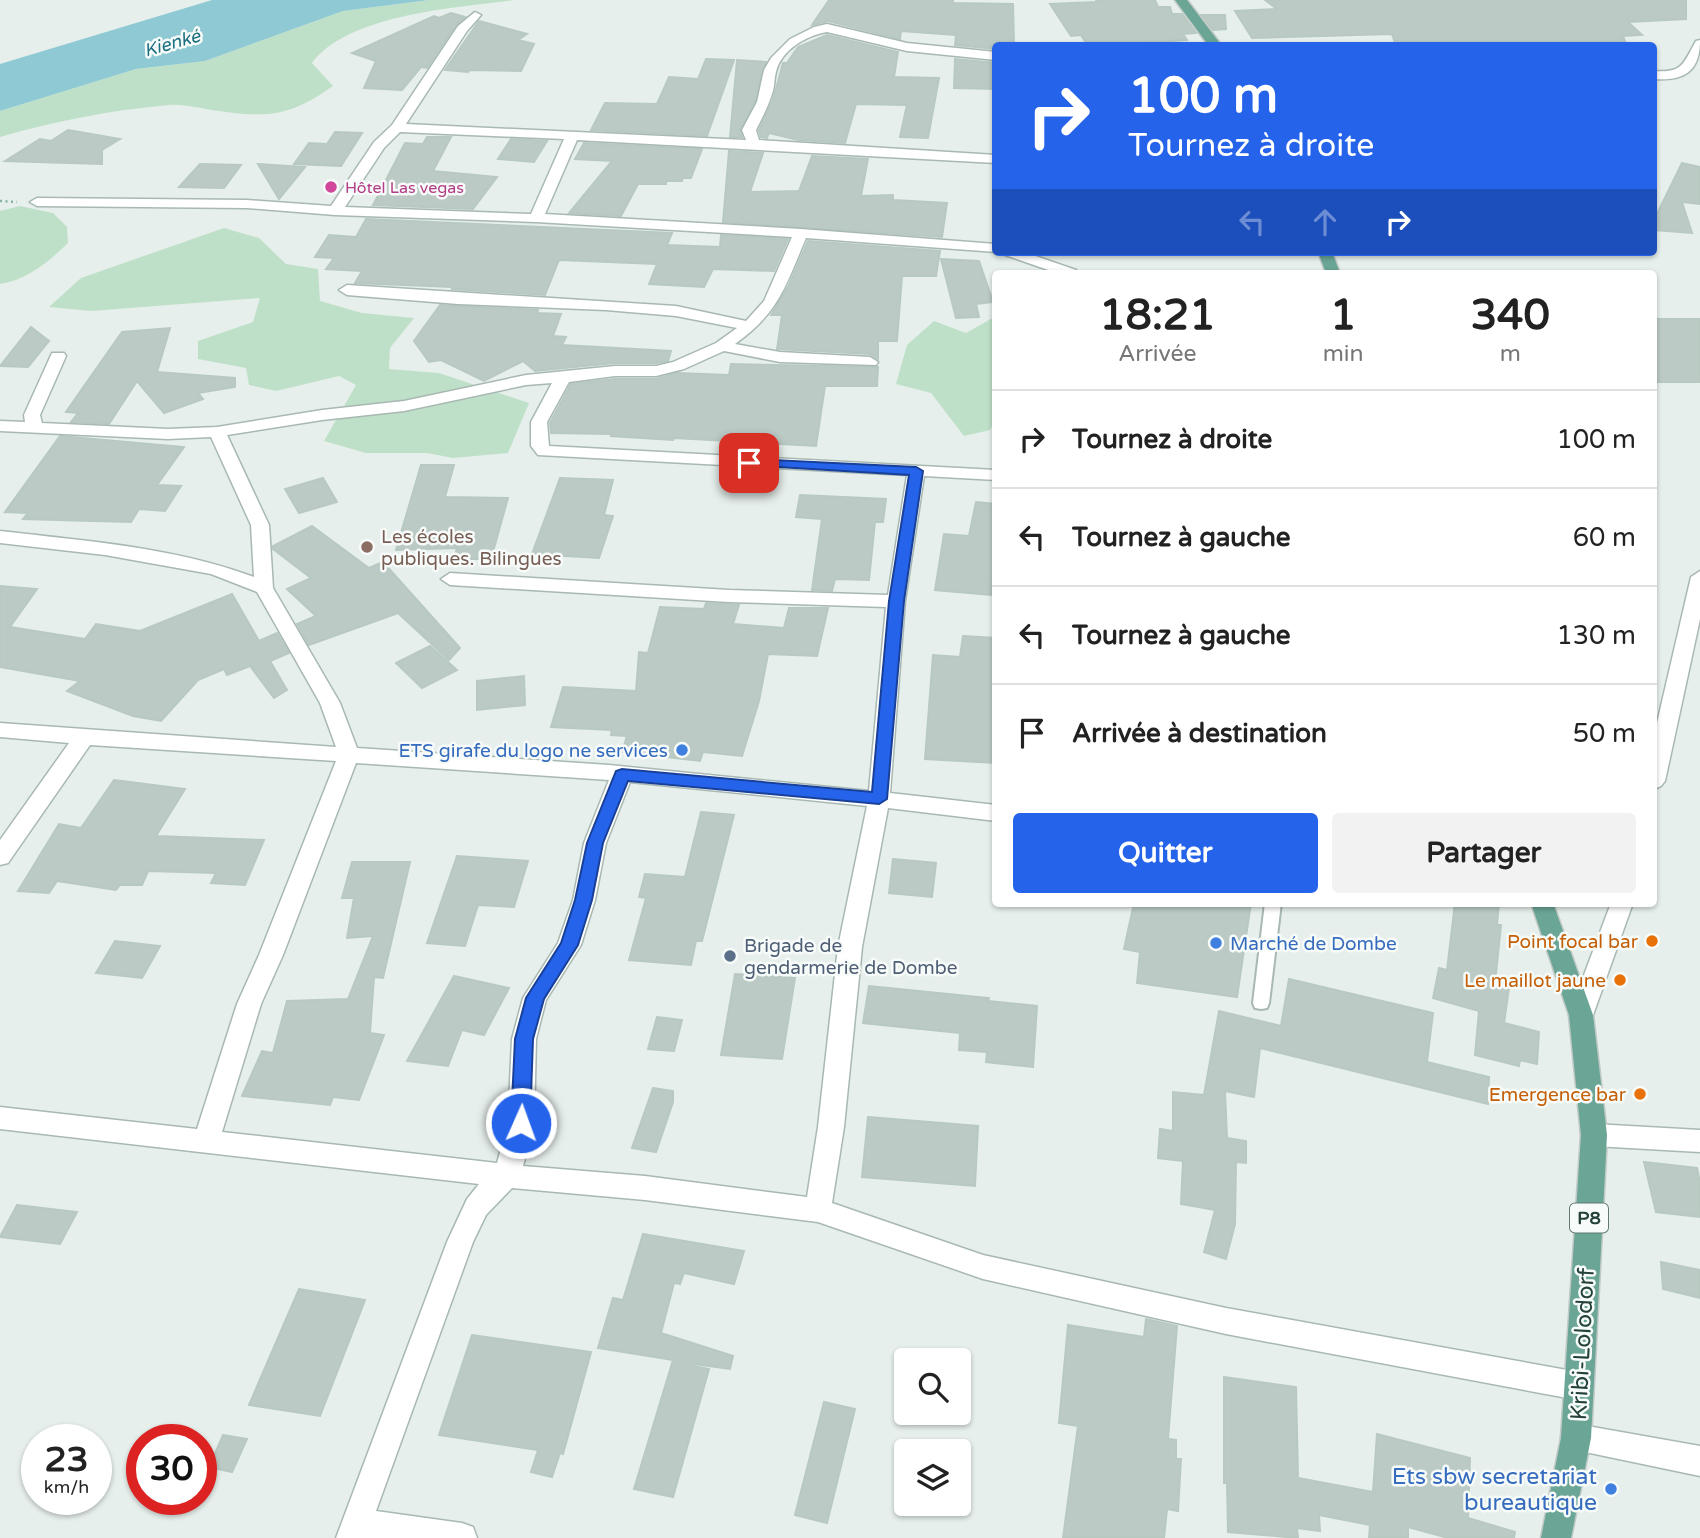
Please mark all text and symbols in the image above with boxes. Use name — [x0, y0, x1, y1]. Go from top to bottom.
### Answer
water label: Kienké — [141, 24, 203, 62]
text: 100 m — [1128, 67, 1278, 126]
icon: right — [1013, 70, 1104, 161]
text: Tournez à droite — [1128, 127, 1374, 165]
place label: Hôtel Las vegas — [345, 178, 464, 198]
marker: Hôtel Las vegas — [323, 179, 339, 195]
icon: left — [1233, 203, 1271, 241]
icon: ahead — [1306, 203, 1344, 241]
icon: right — [1379, 203, 1417, 241]
text: 18:21 — [1099, 290, 1216, 341]
text: 1 — [1330, 290, 1356, 341]
text: 340 — [1471, 290, 1550, 341]
text: Arrivée — [1118, 340, 1197, 368]
text: min — [1323, 340, 1364, 368]
text: m — [1500, 340, 1521, 368]
icon: right — [1013, 420, 1051, 458]
text: Tournez à droite — [1072, 424, 1272, 455]
text: 100 m — [1556, 424, 1636, 455]
pin — [719, 433, 779, 493]
icon: arrive — [730, 444, 768, 482]
icon: left — [1013, 518, 1051, 556]
text: Tournez à gauche — [1072, 522, 1291, 553]
text: 60 m — [1573, 522, 1636, 553]
place label: Les écoles publiques. Bilingues — [381, 526, 562, 570]
marker: Les écoles publiques. Bilingues — [359, 539, 375, 555]
icon: left — [1013, 616, 1051, 654]
text: Tournez à gauche — [1072, 620, 1291, 651]
text: 130 m — [1556, 620, 1636, 651]
icon: arrive — [1013, 714, 1051, 752]
text: Arrivée à destination — [1072, 718, 1327, 749]
text: 50 m — [1573, 718, 1636, 749]
place label: ETS girafe du logo ne services — [398, 740, 668, 762]
marker: ETS girafe du logo ne services — [674, 742, 690, 758]
button: Quitter — [1013, 813, 1318, 893]
button: Partager — [1332, 813, 1636, 893]
place label: Point focal bar — [1507, 931, 1639, 953]
place label: Marché de Dombe — [1230, 933, 1397, 955]
marker: Point focal bar — [1644, 933, 1660, 949]
place label: Brigade de gendarmerie de Dombe — [744, 935, 958, 979]
marker: Marché de Dombe — [1208, 935, 1224, 951]
marker: Brigade de gendarmerie de Dombe — [722, 948, 738, 964]
place label: Le maillot jaune — [1464, 970, 1606, 992]
marker: Le maillot jaune — [1612, 972, 1628, 988]
place label: Emergence bar — [1489, 1084, 1627, 1106]
position arrow — [484, 1086, 558, 1160]
marker: Emergence bar — [1632, 1086, 1648, 1102]
road number: P8 — [1570, 1204, 1608, 1232]
street label: Kribi-Lolodorf — [1565, 1267, 1601, 1421]
map controls — [894, 1348, 971, 1516]
button: search — [894, 1348, 971, 1425]
speed limit sign: 30 — [126, 1424, 217, 1515]
text: 23 — [45, 1439, 88, 1481]
button: layers — [894, 1439, 971, 1516]
place label: Ets sbw secretariat bureautique — [1392, 1463, 1597, 1517]
text: km/h — [44, 1476, 89, 1498]
marker: Ets sbw secretariat bureautique — [1603, 1481, 1619, 1497]

